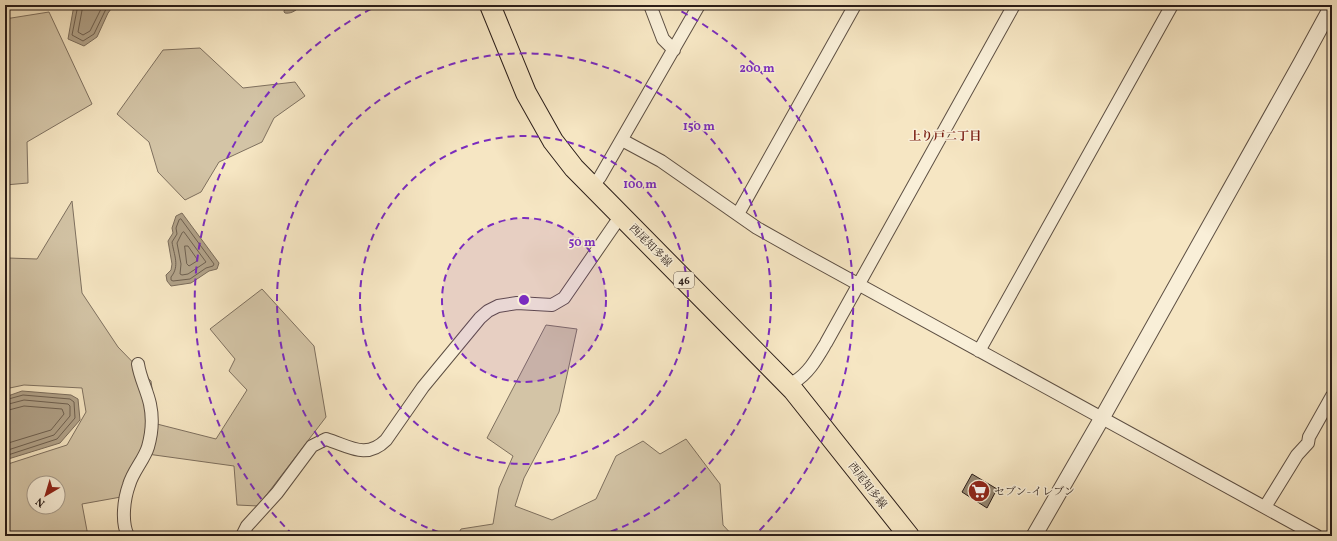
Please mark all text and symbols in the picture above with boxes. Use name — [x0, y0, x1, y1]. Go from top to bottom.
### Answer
text: 200 m — [739, 61, 775, 77]
text: 150 m — [683, 119, 715, 135]
district label: 上り戸二丁目 — [909, 129, 981, 145]
text: 100 m — [623, 177, 657, 193]
street label: 西尾知多線 — [625, 221, 675, 271]
text: 50 m — [568, 235, 596, 251]
road number: 46 — [674, 272, 694, 288]
centre of rings — [517, 293, 531, 307]
street label: 西尾知多線 — [844, 460, 890, 512]
north arrow — [26, 475, 66, 515]
supermarket icon: セブン-イレブン — [966, 478, 992, 504]
place label: セブン-イレブン — [994, 485, 1075, 500]
text: N — [33, 493, 49, 510]

